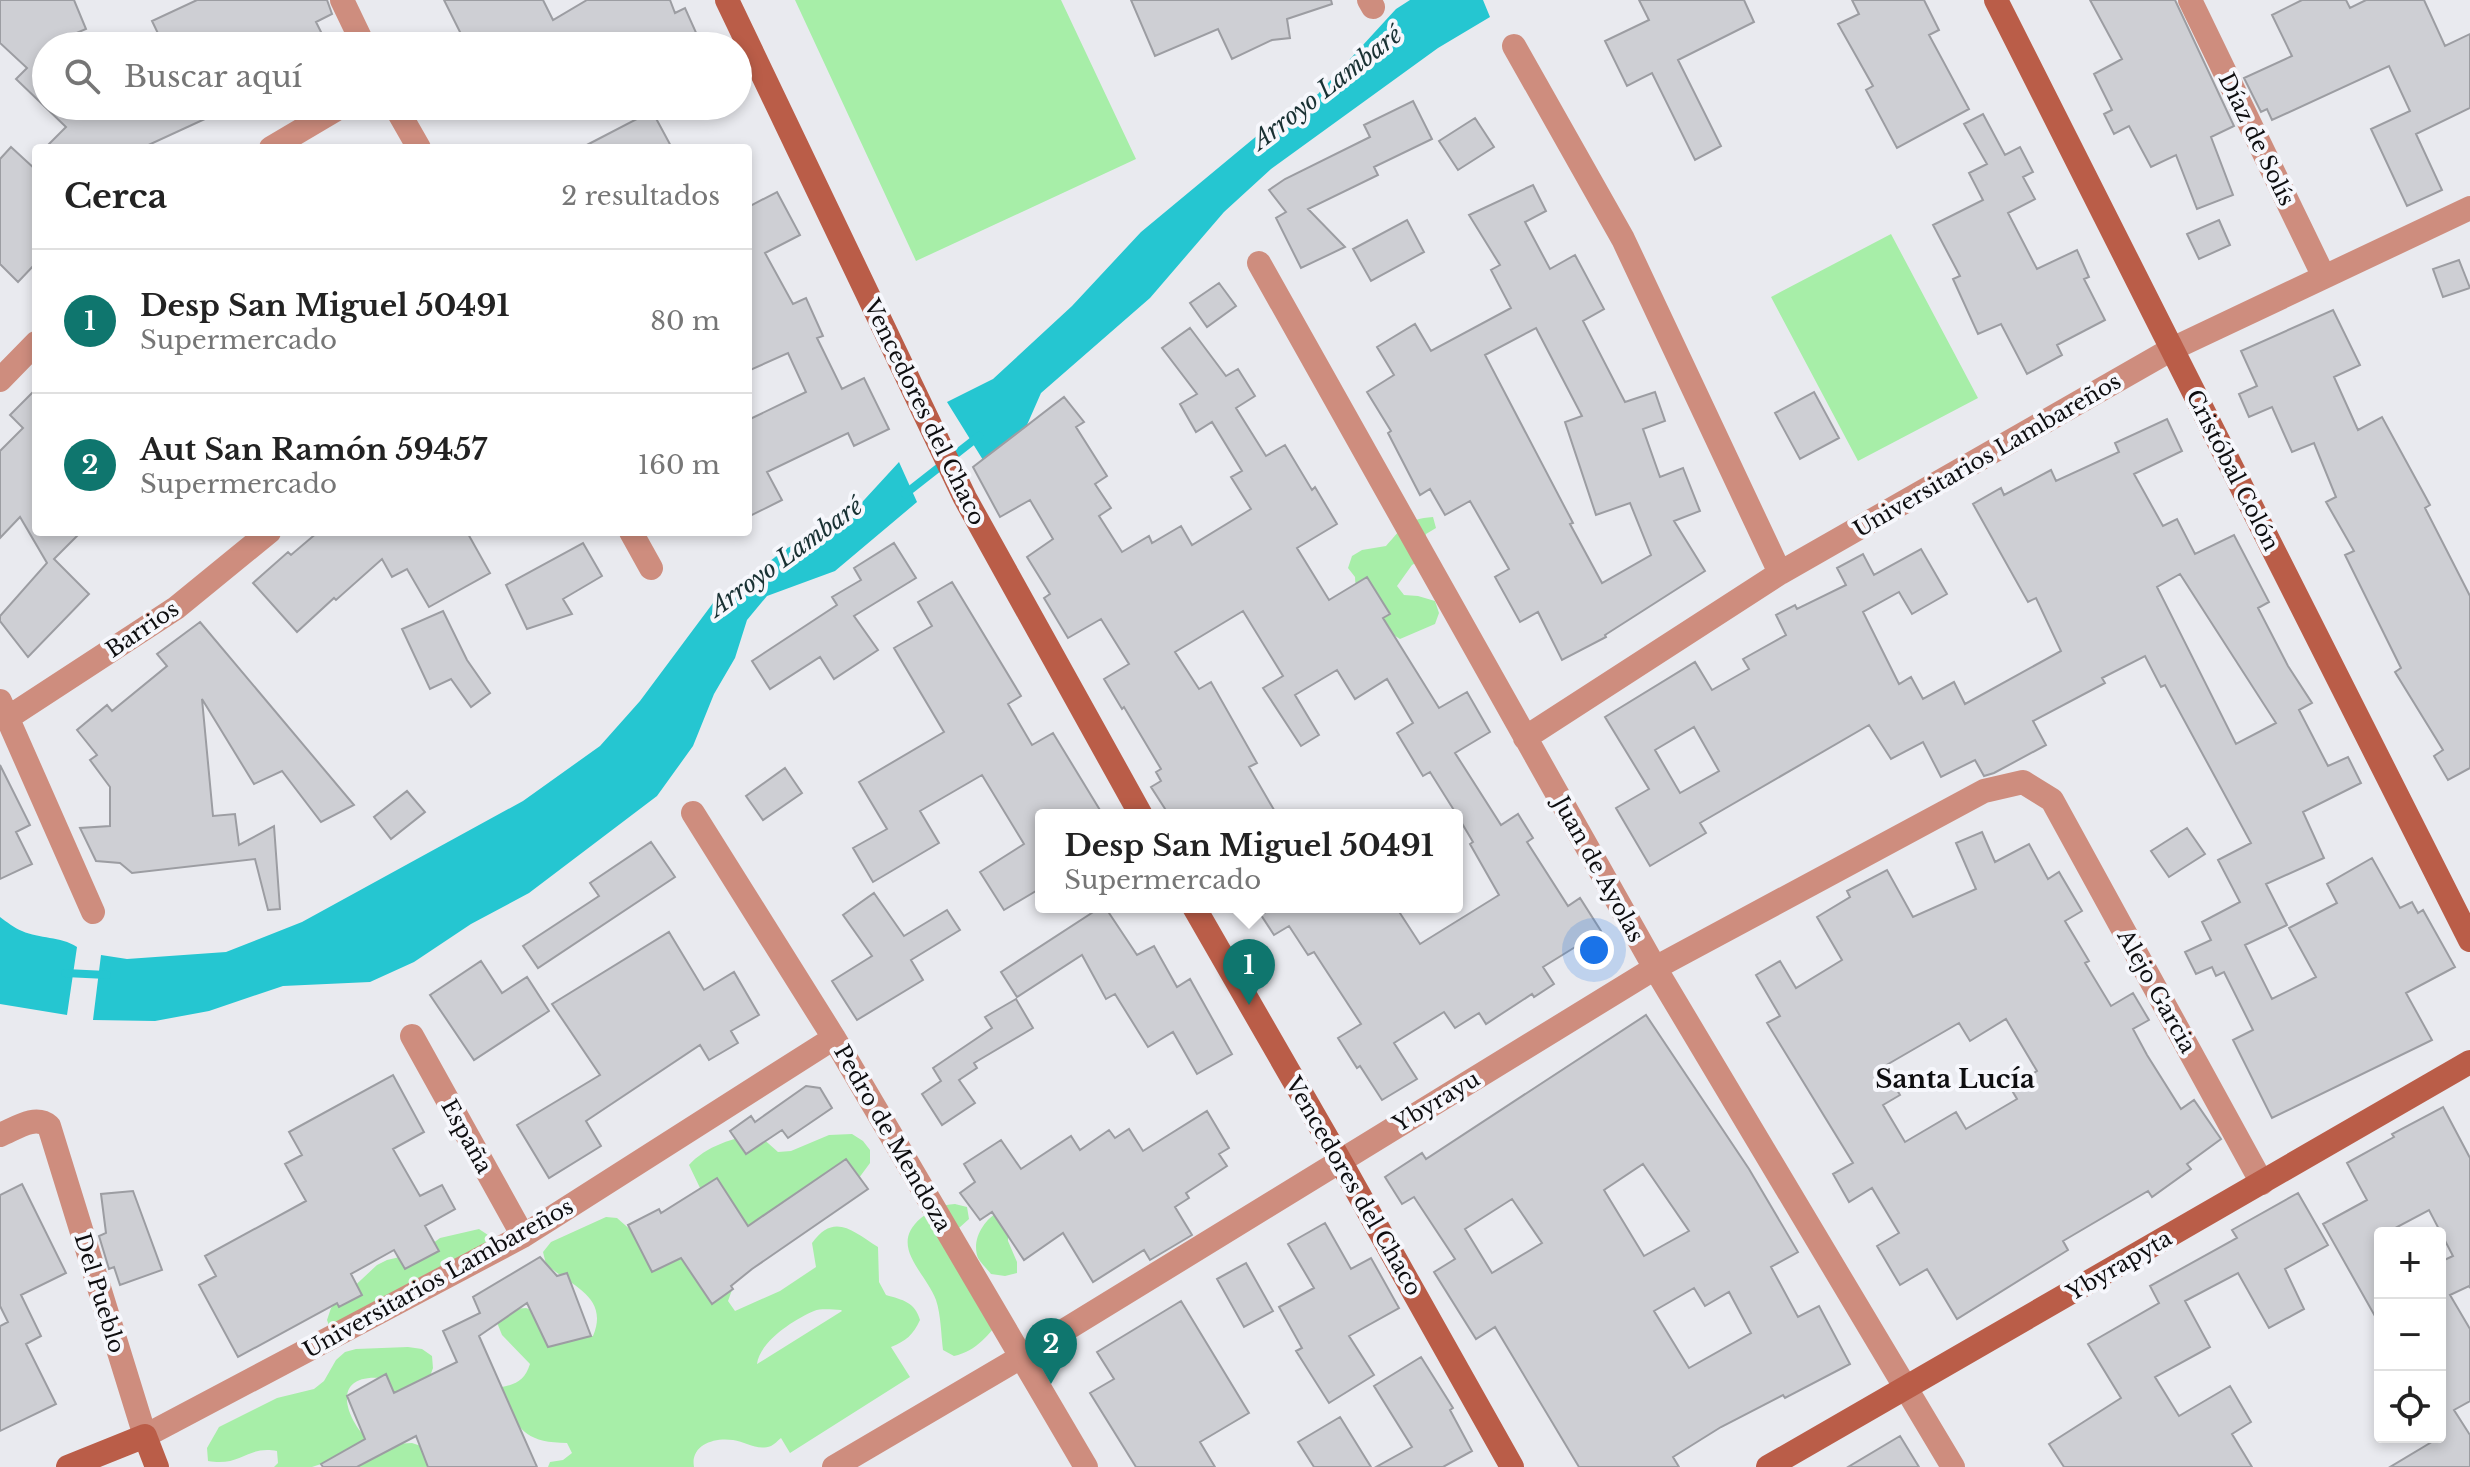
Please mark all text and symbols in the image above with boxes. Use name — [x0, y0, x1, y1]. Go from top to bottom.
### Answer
water label: Arroyo Lambaré — [1243, 19, 1409, 157]
search box — [32, 32, 752, 120]
icon: search — [60, 54, 104, 98]
text: Buscar aquí — [124, 58, 302, 95]
street label: Díaz de Solís — [2213, 68, 2300, 210]
text: Cerca — [64, 175, 167, 217]
text: 2 resultados — [561, 180, 720, 212]
text: Desp San Miguel 50491 — [140, 287, 510, 324]
street label: Vencedores del Chaco — [858, 294, 991, 530]
text: 1 — [84, 305, 96, 337]
text: 80 m — [650, 305, 720, 337]
text: Supermercado — [140, 324, 337, 356]
street label: Universitarios Lambareños — [1849, 368, 2126, 543]
street label: Cristóbal Colón — [2180, 385, 2285, 555]
text: Aut San Ramón 59457 — [140, 431, 487, 468]
text: 2 — [82, 449, 98, 481]
text: 160 m — [638, 449, 720, 481]
text: Supermercado — [140, 468, 337, 500]
water label: Arroyo Lambaré — [701, 490, 870, 624]
street label: Barrios — [101, 595, 184, 664]
street label: Juan de Ayolas — [1546, 789, 1650, 947]
popup — [1035, 809, 1463, 913]
text: Desp San Miguel 50491 — [1064, 827, 1434, 864]
text: Supermercado — [1064, 864, 1261, 896]
street label: Alejo Garcia — [2111, 924, 2202, 1058]
your location — [1574, 930, 1614, 970]
pin: 1 — [1223, 939, 1275, 1005]
street label: Pedro de Mendoza — [828, 1040, 958, 1237]
district label: Santa Lucía — [1875, 1063, 2035, 1095]
street label: Ybyrayu — [1387, 1065, 1485, 1138]
street label: Vencedores del Chaco — [1279, 1071, 1427, 1300]
street label: España — [435, 1095, 498, 1179]
street label: Universitarios Lambareños — [299, 1193, 578, 1364]
street label: Ybyrapyta — [2061, 1224, 2177, 1307]
map controls — [2374, 1227, 2446, 1443]
button: + — [2374, 1227, 2446, 1299]
street label: Del Pueblo — [68, 1230, 131, 1356]
button: − — [2374, 1299, 2446, 1371]
pin: 2 — [1025, 1318, 1077, 1384]
button: locate — [2374, 1371, 2446, 1443]

